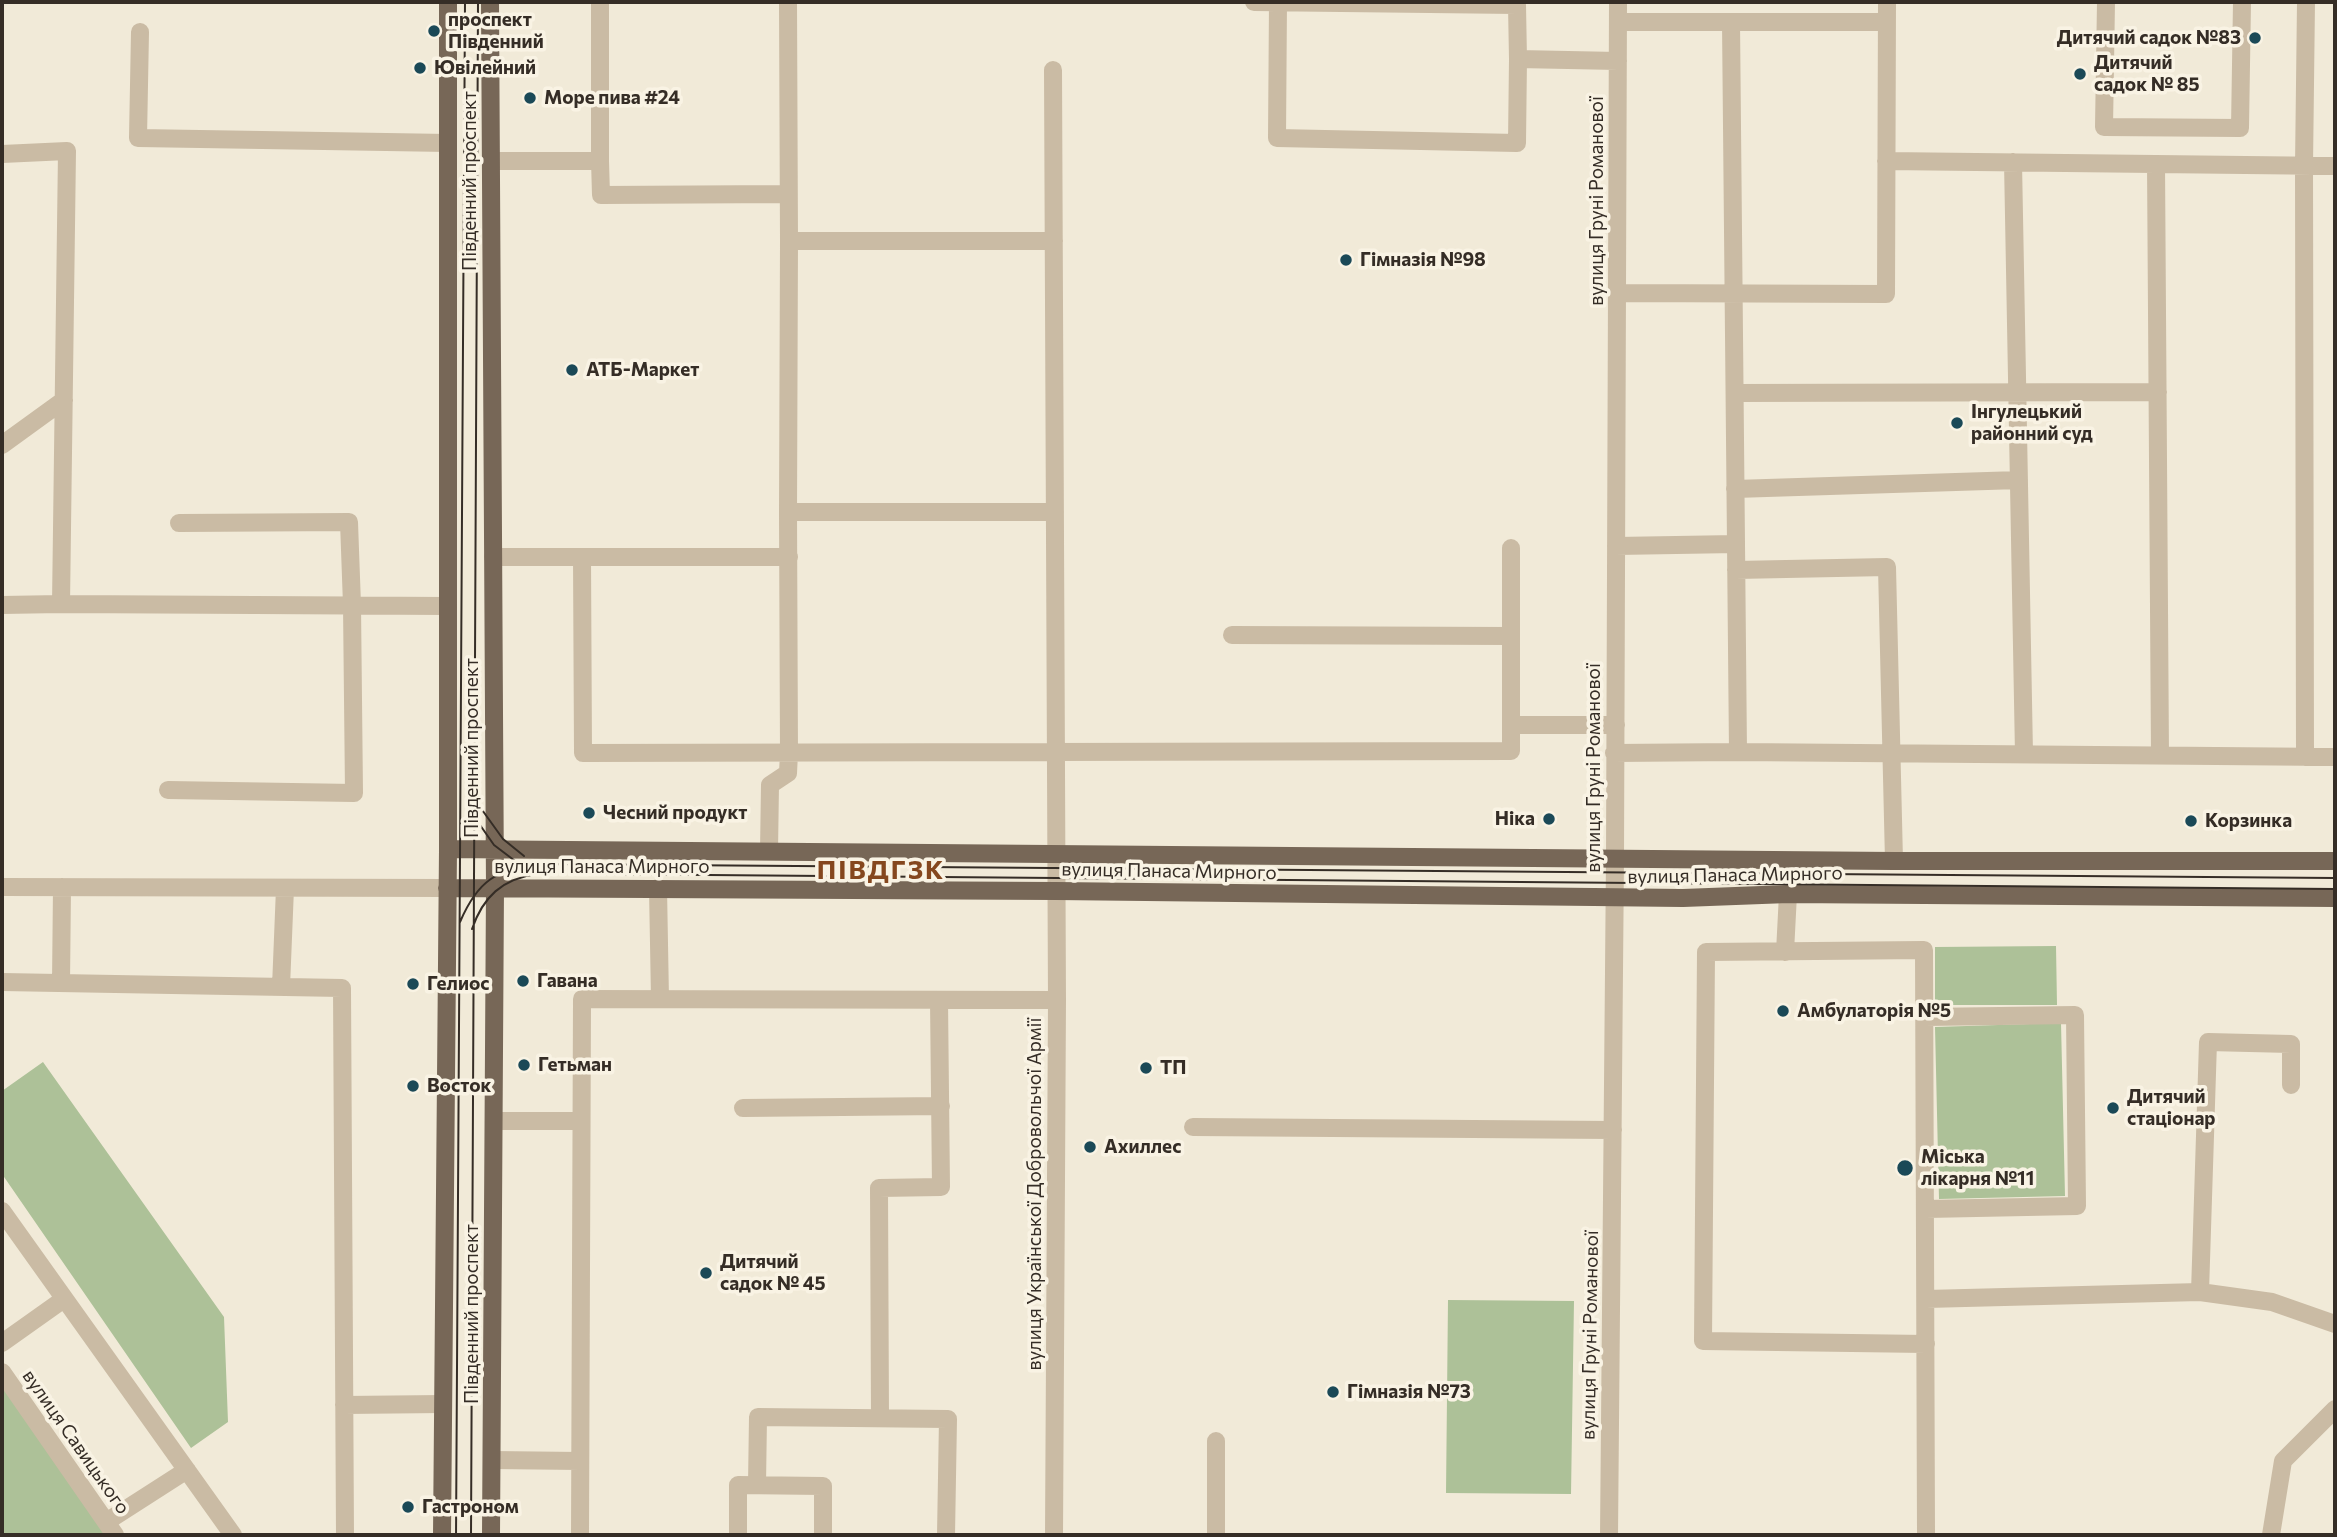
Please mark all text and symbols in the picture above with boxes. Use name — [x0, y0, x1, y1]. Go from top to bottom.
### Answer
place label: проспект Південний — [448, 9, 544, 53]
marker: проспект Південний — [426, 23, 442, 39]
place label: Дитячий садок №83 — [2057, 27, 2241, 49]
marker: Дитячий садок №83 — [2247, 30, 2263, 46]
place label: Дитячий садок № 85 — [2094, 52, 2200, 96]
place label: Ювілейний — [434, 57, 536, 79]
marker: Ювілейний — [412, 60, 428, 76]
marker: Дитячий садок № 85 — [2072, 66, 2088, 82]
place label: Море пива #24 — [544, 87, 680, 109]
marker: Море пива #24 — [522, 90, 538, 106]
street label: Південний проспект — [459, 91, 481, 271]
street label: вулиця Груні Романової — [1586, 96, 1608, 306]
place label: Гімназія №98 — [1360, 249, 1486, 271]
marker: Гімназія №98 — [1338, 252, 1354, 268]
place label: АТБ-Маркет — [586, 359, 699, 381]
marker: АТБ-Маркет — [564, 362, 580, 378]
place label: Інгулецький районний суд — [1971, 401, 2093, 445]
marker: Інгулецький районний суд — [1949, 415, 1965, 431]
street label: Південний проспект — [461, 658, 483, 838]
street label: вулиця Груні Романової — [1583, 663, 1605, 873]
place label: Чесний продукт — [603, 802, 748, 824]
marker: Чесний продукт — [581, 805, 597, 821]
place label: Ніка — [1495, 808, 1535, 830]
place label: Корзинка — [2205, 810, 2292, 832]
marker: Ніка — [1541, 811, 1557, 827]
marker: Корзинка — [2183, 813, 2199, 829]
district label: ПІВДГЗК — [818, 854, 944, 886]
street label: вулиця Панаса Мирного — [494, 856, 710, 878]
street label: вулиця Панаса Мирного — [1061, 858, 1277, 884]
street label: вулиця Панаса Мирного — [1627, 862, 1843, 888]
place label: Гавана — [537, 970, 598, 992]
place label: Гелиос — [427, 973, 490, 995]
marker: Гавана — [515, 973, 531, 989]
marker: Гелиос — [405, 976, 421, 992]
place label: Амбулаторія №5 — [1797, 1000, 1951, 1022]
marker: Амбулаторія №5 — [1775, 1003, 1791, 1019]
street label: вулиця Української Добровольчої Армії — [1024, 1018, 1046, 1370]
place label: Гетьман — [538, 1054, 612, 1076]
marker: Гетьман — [516, 1057, 532, 1073]
place label: ТП — [1160, 1057, 1186, 1079]
marker: ТП — [1138, 1060, 1154, 1076]
place label: Восток — [427, 1075, 491, 1097]
marker: Восток — [405, 1078, 421, 1094]
place label: Дитячий стаціонар — [2127, 1086, 2216, 1130]
marker: Дитячий стаціонар — [2105, 1100, 2121, 1116]
place label: Ахиллес — [1104, 1136, 1181, 1158]
marker: Ахиллес — [1082, 1139, 1098, 1155]
place label: Міська лікарня №11 — [1921, 1146, 2034, 1190]
marker: Міська лікарня №11 — [1895, 1158, 1915, 1178]
street label: Південний проспект — [461, 1224, 483, 1404]
street label: вулиця Груні Романової — [1577, 1230, 1603, 1440]
place label: Дитячий садок № 45 — [720, 1251, 825, 1295]
marker: Дитячий садок № 45 — [698, 1265, 714, 1281]
street label: вулиця Савицького — [18, 1365, 134, 1519]
place label: Гімназія №73 — [1347, 1381, 1471, 1403]
marker: Гімназія №73 — [1325, 1384, 1341, 1400]
place label: Гастроном — [422, 1496, 519, 1518]
marker: Гастроном — [400, 1499, 416, 1515]

